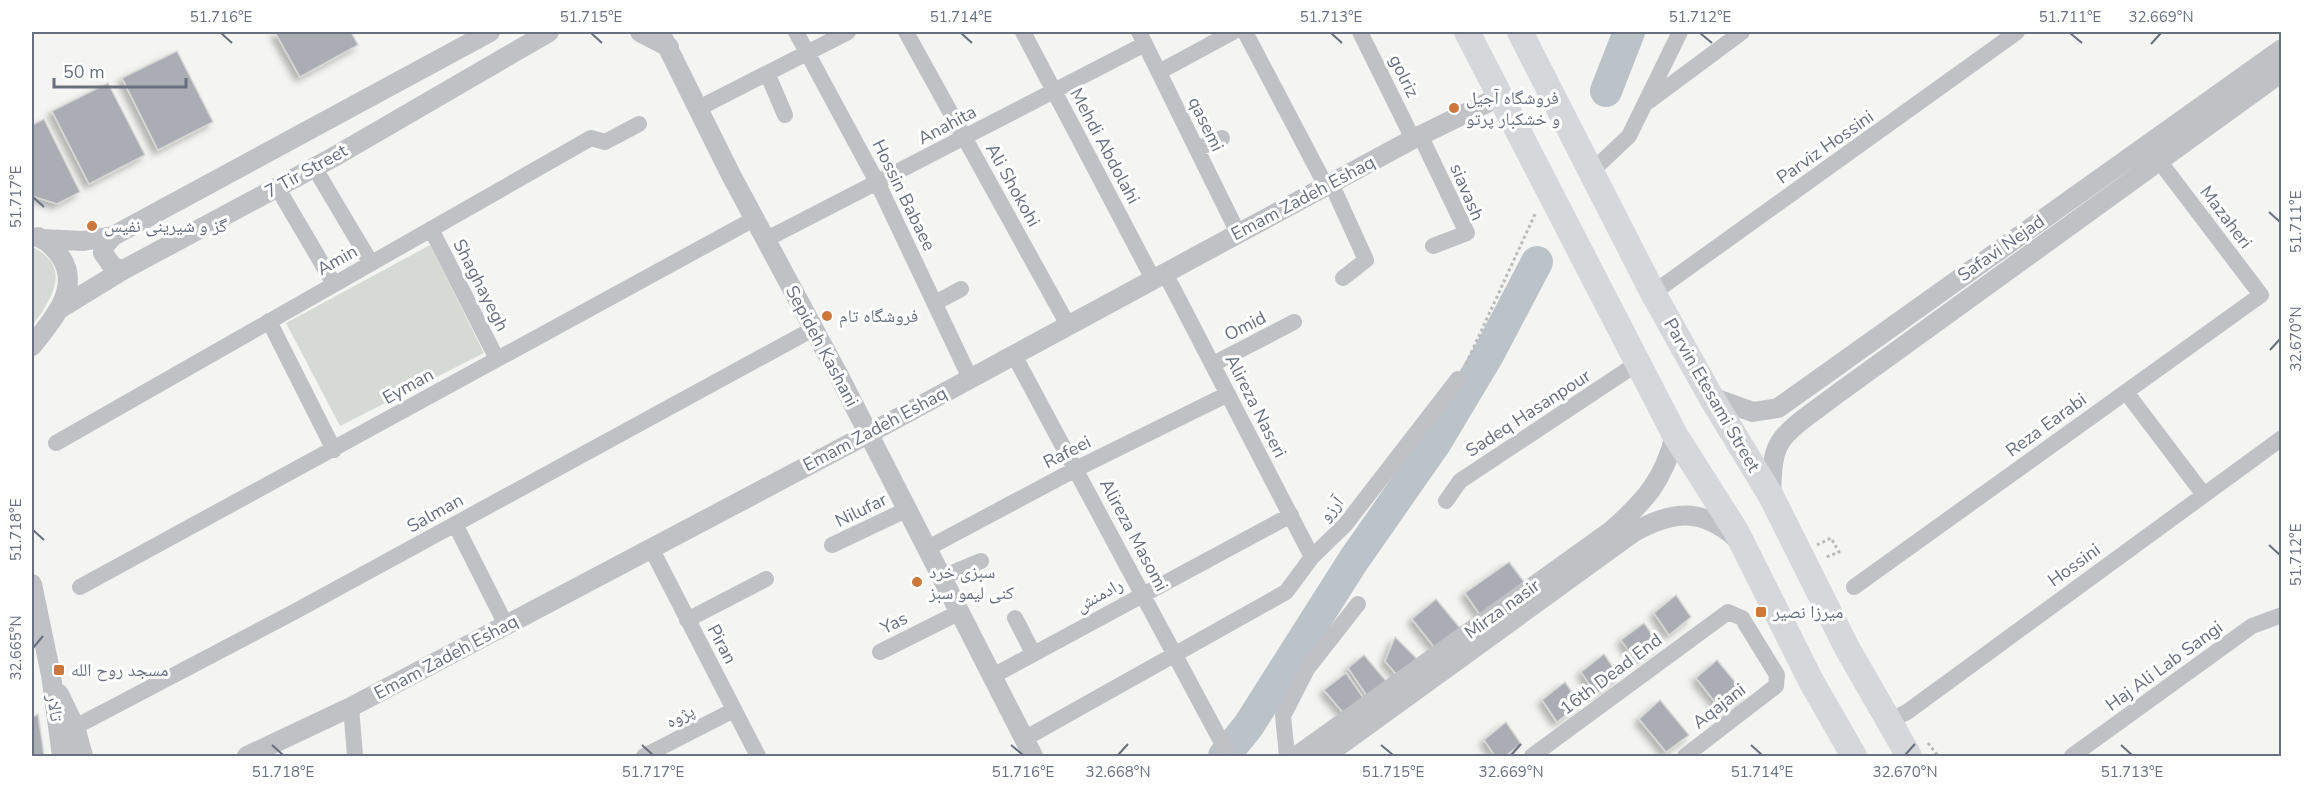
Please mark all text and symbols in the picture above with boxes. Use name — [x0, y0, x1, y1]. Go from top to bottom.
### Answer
text: 51.716°E — [190, 7, 252, 27]
text: 51.715°E — [560, 7, 622, 27]
text: 51.714°E — [930, 7, 992, 27]
text: 51.713°E — [1300, 7, 1362, 27]
text: 51.712°E — [1669, 7, 1731, 27]
text: 51.711°E — [2039, 7, 2101, 27]
text: 32.669°N — [2128, 7, 2194, 27]
scale bar — [54, 51, 186, 89]
street label: golriz — [1383, 51, 1425, 101]
text: 50 m — [63, 60, 105, 84]
street label: Mehdi Abdolahi — [1064, 84, 1146, 208]
place label: فروشگاه آجیل و خشکبار پرتو — [1466, 86, 1560, 131]
street label: qasemi — [1183, 93, 1229, 155]
street label: Anahita — [913, 100, 981, 150]
marker: فروشگاه آجیل و خشکبار پرتو — [1447, 101, 1461, 115]
street label: Parviz Hossini — [1772, 105, 1878, 189]
street label: Hossin Babaee — [867, 135, 941, 255]
street label: 7 Tir Street — [261, 138, 352, 203]
street label: Ali Shokohi — [980, 139, 1046, 231]
street label: Emam Zadeh Eshaq — [1227, 150, 1379, 246]
street label: siavash — [1444, 160, 1490, 224]
text: 51.717°E — [6, 166, 26, 228]
street label: Mazaheri — [2194, 181, 2258, 253]
text: 51.711°E — [2286, 191, 2306, 253]
street label: Safavi Nejad — [1953, 209, 2049, 287]
place label: گز و شیرینی نفیس — [104, 214, 228, 238]
marker: گز و شیرینی نفیس — [85, 219, 99, 233]
street label: Shaghayegh — [447, 235, 515, 335]
street label: Amin — [312, 239, 362, 281]
street label: Sepideh Kashani — [780, 281, 864, 411]
place label: فروشگاه تام — [839, 304, 918, 328]
street label: Omid — [1220, 305, 1270, 347]
text: 32.670°N — [2286, 306, 2306, 372]
marker: فروشگاه تام — [820, 309, 834, 323]
street label: Parvin Etesami Street — [1658, 314, 1766, 477]
street label: Alireza Naseri — [1220, 350, 1292, 462]
street label: Eyman — [378, 362, 438, 410]
street label: Sadeq Hasanpour — [1461, 363, 1596, 462]
street label: Emam Zadeh Eshaq — [799, 381, 951, 477]
street label: Reza Earabi — [2001, 388, 2091, 462]
street label: Rafeei — [1039, 430, 1095, 474]
street label: Alireza Masomi — [1094, 475, 1174, 595]
street label: Nilufar — [831, 487, 891, 533]
street label: Salman — [402, 488, 468, 538]
street label: آرزو — [1313, 491, 1349, 527]
text: 51.718°E — [6, 499, 26, 561]
text: 51.712°E — [2286, 524, 2306, 586]
street label: Hossini — [2043, 538, 2105, 592]
place label: سبزی خرد کنی لیمو سبز — [928, 560, 1014, 605]
street label: رادمنش — [1071, 572, 1127, 618]
street label: Mirza nasir — [1460, 573, 1545, 644]
marker: سبزی خرد کنی لیمو سبز — [910, 575, 924, 589]
place label: میرزا نصیر — [1772, 600, 1844, 624]
marker: میرزا نصیر — [1754, 605, 1768, 619]
street label: Yas — [875, 606, 912, 640]
street label: Emam Zadeh Eshaq — [370, 609, 522, 705]
text: 32.665°N — [6, 615, 26, 681]
street label: Haj Ali Lab Sangi — [2101, 615, 2227, 717]
street label: Piran — [702, 620, 742, 668]
street label: 16th Dead End — [1555, 628, 1667, 720]
place label: مسجد روح الله — [71, 658, 168, 682]
marker: مسجد روح الله — [52, 663, 66, 677]
street label: Aqajani — [1687, 678, 1751, 734]
street label: تالار — [41, 692, 69, 723]
street label: پژوه — [662, 699, 698, 733]
text: 51.718°E — [252, 762, 314, 782]
text: 51.717°E — [622, 762, 684, 782]
text: 51.716°E — [992, 762, 1054, 782]
text: 32.668°N — [1085, 762, 1151, 782]
text: 51.715°E — [1362, 762, 1424, 782]
text: 32.669°N — [1478, 762, 1544, 782]
text: 51.714°E — [1731, 762, 1793, 782]
text: 32.670°N — [1872, 762, 1938, 782]
text: 51.713°E — [2101, 762, 2163, 782]

